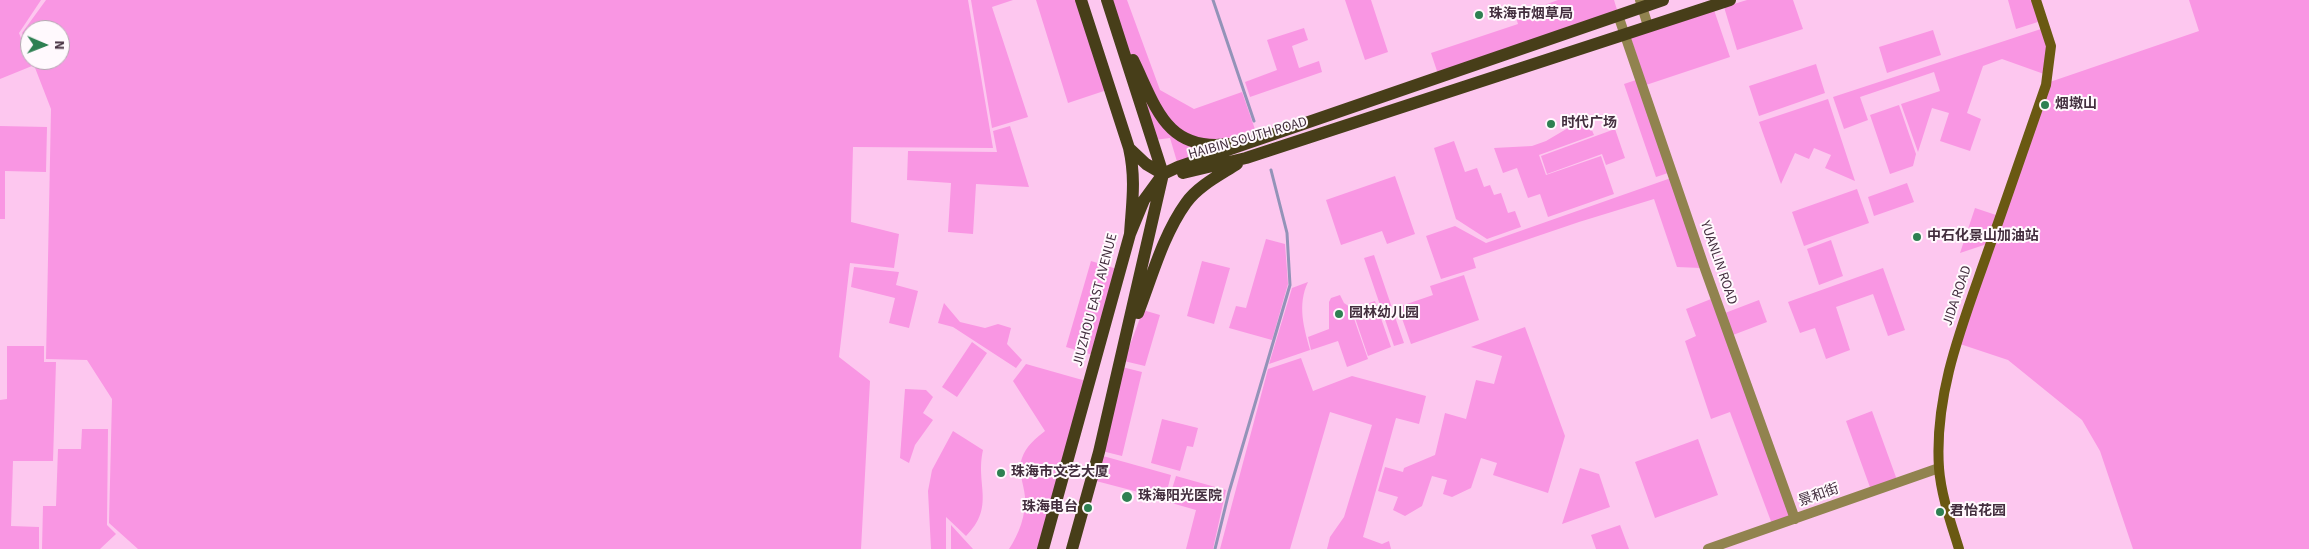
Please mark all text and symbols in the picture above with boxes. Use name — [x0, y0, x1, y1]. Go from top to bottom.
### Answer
place label: 珠海市烟草局 — [1489, 7, 1573, 23]
marker: 珠海市烟草局 — [1473, 9, 1485, 21]
north arrow — [20, 20, 70, 70]
text: N — [49, 40, 69, 50]
place label: 烟墩山 — [2055, 97, 2097, 113]
marker: 烟墩山 — [2039, 99, 2051, 111]
street label: HAIBIN SOUTH ROAD — [1187, 114, 1309, 164]
place label: 时代广场 — [1561, 116, 1617, 132]
marker: 时代广场 — [1545, 118, 1557, 130]
street label: YUANLIN ROAD — [1696, 219, 1740, 307]
place label: 中石化景山加油站 — [1927, 229, 2039, 245]
marker: 中石化景山加油站 — [1911, 231, 1923, 243]
street label: JIUZHOU EAST AVENUE — [1070, 232, 1122, 368]
street label: JIDA ROAD — [1940, 264, 1976, 328]
place label: 园林幼儿园 — [1349, 306, 1419, 322]
marker: 园林幼儿园 — [1333, 308, 1345, 320]
place label: 珠海市文艺大厦 — [1011, 465, 1109, 481]
marker: 珠海市文艺大厦 — [995, 467, 1007, 479]
street label: 景和街 — [1796, 481, 1842, 511]
place label: 珠海阳光医院 — [1138, 489, 1222, 505]
marker: 珠海阳光医院 — [1120, 490, 1134, 504]
place label: 珠海电台 — [1022, 500, 1078, 516]
marker: 珠海电台 — [1082, 502, 1094, 514]
place label: 君怡花园 — [1950, 504, 2006, 520]
marker: 君怡花园 — [1934, 506, 1946, 518]

